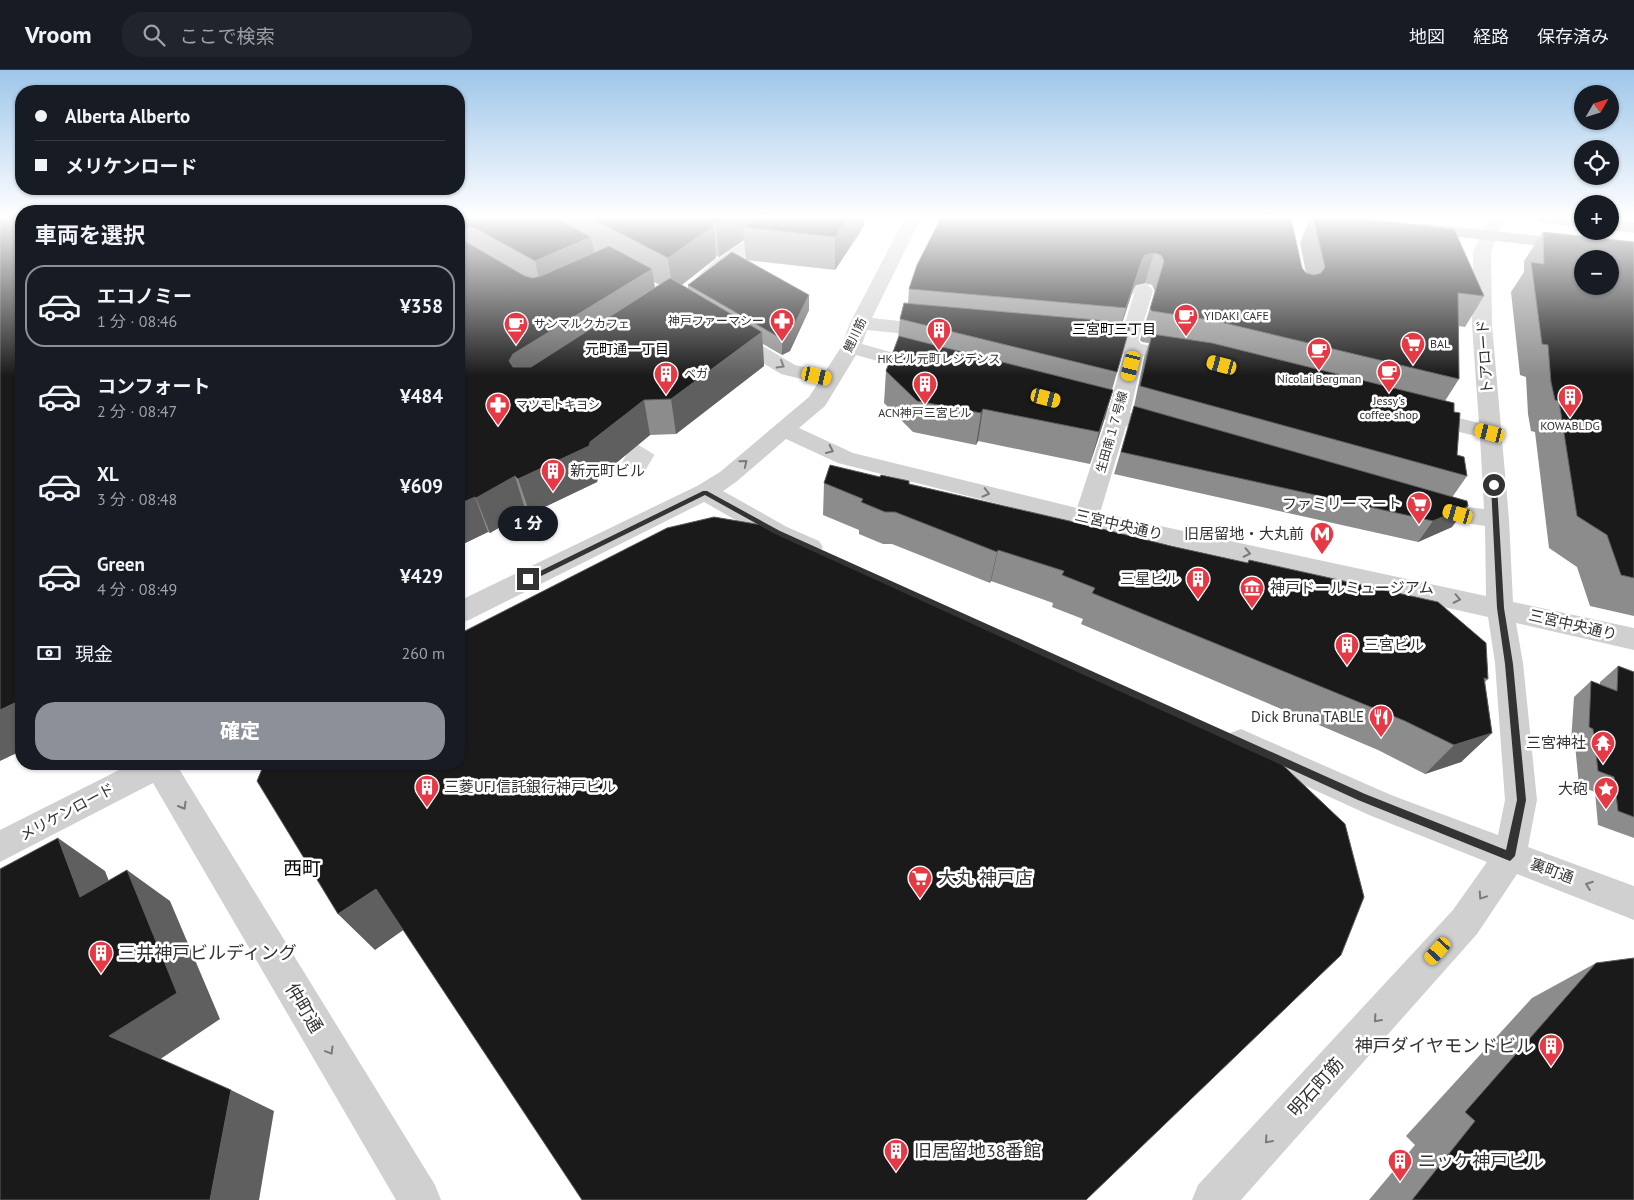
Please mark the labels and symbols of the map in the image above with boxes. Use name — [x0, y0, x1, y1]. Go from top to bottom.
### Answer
north arrow — [1574, 85, 1619, 130]
cafe icon: YIDAKI CAFE — [1173, 303, 1199, 337]
pharmacy icon: 神戸ファーマシー — [769, 308, 795, 342]
place label: YIDAKI CAFE — [1204, 308, 1269, 323]
cafe icon: サンマルクカフェ — [503, 311, 529, 345]
place label: 神戸ファーマシー — [668, 313, 764, 328]
street label: 鯉川筋 — [840, 315, 869, 354]
place label: サンマルクカフェ — [534, 316, 630, 331]
building icon: HKビル元町レジデンス — [926, 317, 952, 351]
street label: トアロード — [1472, 319, 1497, 395]
district label: 三宮町三丁目 — [1072, 320, 1156, 338]
supermarket icon: BAL — [1400, 331, 1426, 365]
place label: BAL — [1430, 336, 1450, 351]
cafe icon: Nicolai Bergman — [1306, 337, 1332, 371]
district label: 元町通一丁目 — [585, 340, 669, 358]
car — [1120, 350, 1141, 382]
place label: HKビル元町レジデンス — [877, 351, 1001, 366]
car — [1205, 354, 1238, 376]
one-way arrow — [776, 359, 785, 369]
cafe icon: Jessy's coffee shop — [1376, 359, 1402, 393]
building icon: ベガ — [653, 361, 679, 395]
car — [800, 365, 833, 387]
place label: ベガ — [684, 366, 708, 381]
building icon: ACN神戸三宮ビル — [912, 371, 938, 405]
place label: Nicolai Bergman — [1277, 371, 1361, 386]
building icon: KOWABLDG — [1557, 384, 1583, 418]
car — [1029, 387, 1062, 409]
street label: 生田南１７号線 — [1093, 389, 1130, 474]
pharmacy icon: マツモトキヨシ — [485, 392, 511, 426]
place label: Jessy's coffee shop — [1360, 393, 1418, 422]
place label: マツモトキヨシ — [516, 397, 600, 412]
place label: ACN神戸三宮ビル — [878, 405, 972, 420]
place label: KOWABLDG — [1540, 418, 1600, 433]
car — [1473, 422, 1506, 444]
one-way arrow — [825, 444, 834, 455]
building icon: 新元町ビル — [540, 458, 566, 492]
place label: 新元町ビル — [570, 461, 645, 480]
one-way arrow — [738, 461, 747, 469]
route start — [1483, 474, 1505, 496]
one-way arrow — [982, 487, 991, 498]
supermarket icon: ファミリーマート — [1406, 491, 1432, 525]
place label: ファミリーマート — [1282, 494, 1402, 513]
car — [1441, 503, 1474, 525]
street label: 三宮中央通り — [1073, 505, 1165, 544]
callout: 1 分 — [498, 506, 558, 542]
metro station icon: 旧居留地・大丸前 — [1309, 521, 1335, 555]
place label: 旧居留地・大丸前 — [1184, 524, 1304, 543]
one-way arrow — [1242, 547, 1251, 558]
building icon: 三星ビル — [1185, 566, 1211, 600]
route end — [517, 568, 539, 590]
place label: 三星ビル — [1120, 569, 1180, 588]
museum icon: 神戸ドールミュージアム — [1239, 575, 1265, 609]
place label: 神戸ドールミュージアム — [1270, 578, 1434, 597]
one-way arrow — [1452, 593, 1461, 603]
street label: 三宮中央通り — [1527, 605, 1619, 644]
building icon: 三宮ビル — [1334, 632, 1360, 666]
place label: 三宮ビル — [1364, 635, 1424, 654]
restaurant icon: Dick Bruna TABLE — [1368, 704, 1394, 738]
place label: Dick Bruna TABLE — [1251, 707, 1364, 726]
temple icon: 三宮神社 — [1590, 730, 1616, 764]
place label: 三宮神社 — [1526, 733, 1586, 752]
building icon: 三菱UFJ信託銀行神戸ビル — [414, 774, 440, 808]
place icon: 大砲 — [1593, 776, 1619, 810]
place label: 三菱UFJ信託銀行神戸ビル — [444, 777, 616, 796]
street label: メリケンロード — [16, 779, 117, 844]
place label: 大砲 — [1558, 779, 1588, 798]
one-way arrow — [177, 801, 187, 810]
street label: 裏町通 — [1528, 854, 1577, 887]
district label: 西町 — [283, 856, 321, 880]
supermarket icon: 大丸 神戸店 — [907, 865, 933, 899]
place label: 大丸 神戸店 — [938, 866, 1033, 889]
one-way arrow — [1585, 881, 1593, 891]
one-way arrow — [1479, 891, 1488, 900]
car — [1422, 935, 1453, 967]
building icon: 三井神戸ビルディング — [88, 940, 114, 974]
place label: 三井神戸ビルディング — [118, 941, 297, 964]
street label: 仲町通 — [281, 979, 328, 1037]
one-way arrow — [1373, 1014, 1382, 1023]
building icon: 神戸ダイヤモンドビル — [1538, 1033, 1564, 1067]
place label: 神戸ダイヤモンドビル — [1355, 1034, 1534, 1057]
one-way arrow — [324, 1045, 333, 1054]
street label: 明石町筋 — [1283, 1052, 1348, 1121]
one-way arrow — [1264, 1134, 1273, 1143]
building icon: 旧居留地38番館 — [883, 1138, 909, 1172]
place label: 旧居留地38番館 — [914, 1139, 1042, 1162]
building icon: ニッケ神戸ビル — [1387, 1148, 1413, 1182]
place label: ニッケ神戸ビル — [1418, 1149, 1544, 1172]

